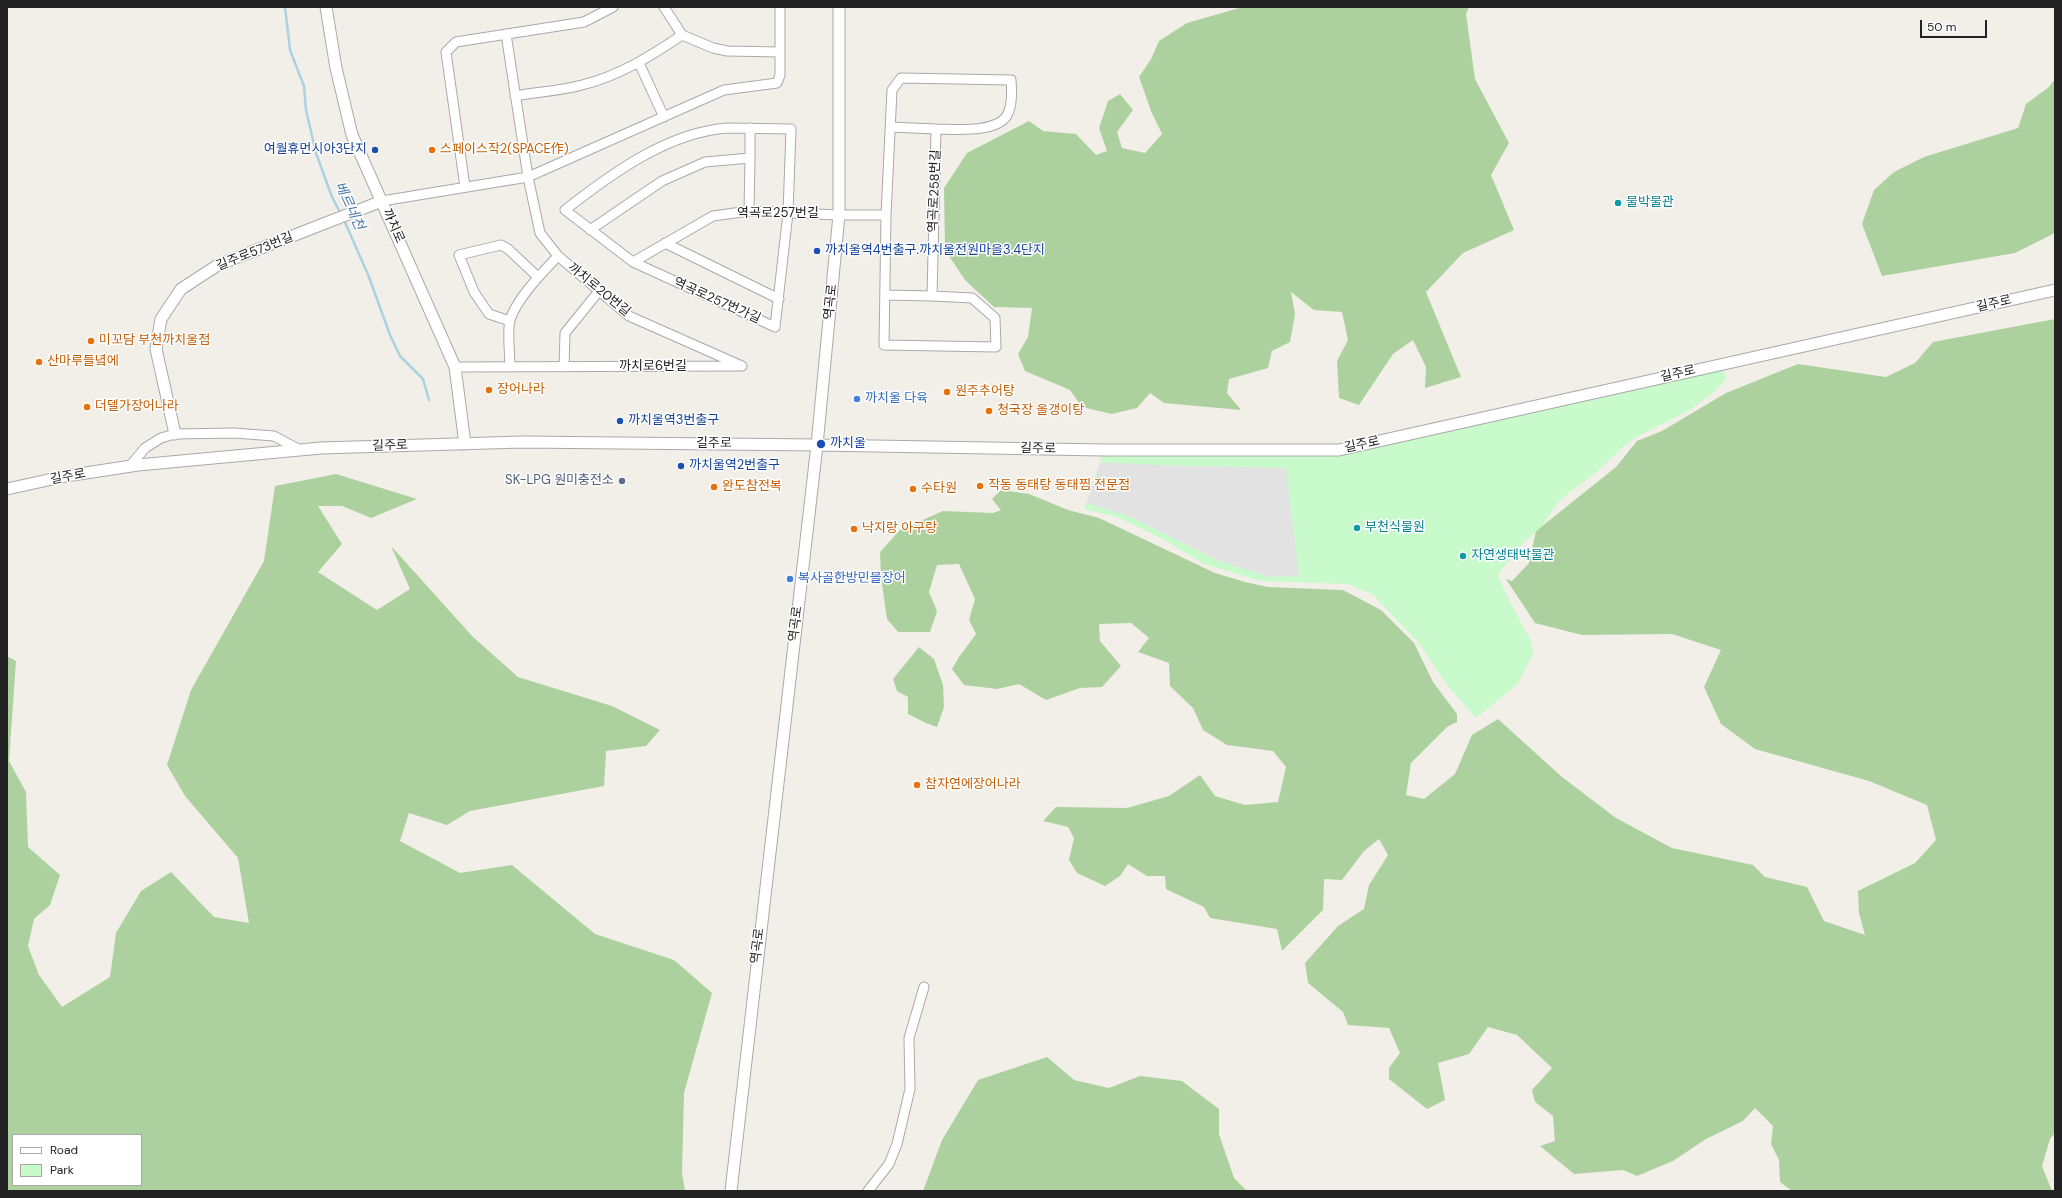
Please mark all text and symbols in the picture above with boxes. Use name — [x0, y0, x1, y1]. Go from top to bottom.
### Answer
scale bar — [1922, 12, 1989, 38]
text: 50 m — [1927, 19, 1956, 35]
place label: 여월휴먼시아3단지 — [264, 142, 367, 158]
place label: 스페이스작2(SPACE作) — [440, 142, 569, 158]
marker: 여월휴먼시아3단지 — [370, 145, 380, 155]
marker: 스페이스작2(SPACE作) — [427, 145, 437, 155]
street label: 역곡로258번길 — [926, 149, 944, 233]
water label: 베르네천 — [331, 179, 367, 233]
place label: 물박물관 — [1626, 195, 1674, 211]
marker: 물박물관 — [1613, 198, 1623, 208]
street label: 까치로 — [379, 206, 407, 246]
street label: 역곡로257번길 — [737, 206, 819, 222]
street label: 길주로573번길 — [214, 229, 296, 275]
place label: 까치울역4번출구.까치울전원마을3.4단지 — [825, 243, 1045, 259]
marker: 까치울역4번출구.까치울전원마을3.4단지 — [812, 246, 822, 256]
street label: 까치로20번길 — [565, 260, 633, 320]
street label: 역곡로257번가길 — [671, 275, 763, 327]
street label: 역곡로 — [821, 283, 841, 321]
street label: 길주로 — [1975, 292, 2013, 316]
place label: 미꼬담 부천까치울점 — [99, 333, 210, 349]
marker: 미꼬담 부천까치울점 — [86, 336, 96, 346]
place label: 산마루들녘에 — [47, 354, 119, 370]
marker: 산마루들녘에 — [34, 357, 44, 367]
street label: 까치로6번길 — [619, 359, 687, 375]
street label: 길주로 — [1659, 362, 1697, 386]
place label: 장어나라 — [497, 382, 545, 398]
place label: 원주추어탕 — [955, 384, 1015, 400]
marker: 장어나라 — [484, 385, 494, 395]
marker: 원주추어탕 — [942, 387, 952, 397]
place label: 까치울 다육 — [865, 391, 928, 407]
marker: 까치울 다육 — [852, 394, 862, 404]
place label: 더델가장어나라 — [95, 399, 179, 415]
marker: 더델가장어나라 — [82, 402, 92, 412]
place label: 청국장 올갱이탕 — [997, 403, 1084, 419]
marker: 청국장 올갱이탕 — [984, 406, 994, 416]
place label: 까치울역3번출구 — [628, 413, 719, 429]
marker: 까치울역3번출구 — [615, 416, 625, 426]
street label: 길주로 — [1343, 434, 1381, 456]
street label: 길주로 — [696, 436, 732, 452]
place label: 까치울 — [830, 436, 866, 452]
street label: 길주로 — [372, 438, 408, 454]
marker: 까치울 — [815, 438, 827, 450]
street label: 길주로 — [1020, 441, 1056, 457]
place label: 까치울역2번출구 — [689, 458, 780, 474]
marker: 까치울역2번출구 — [676, 461, 686, 471]
street label: 길주로 — [49, 466, 87, 488]
place label: SK-LPG 원미충전소 — [505, 473, 614, 489]
marker: SK-LPG 원미충전소 — [617, 476, 627, 486]
place label: 작동 동태탕 동태찜 전문점 — [988, 478, 1130, 494]
place label: 완도참전복 — [722, 479, 782, 495]
place label: 수타원 — [921, 481, 957, 497]
marker: 작동 동태탕 동태찜 전문점 — [975, 481, 985, 491]
marker: 완도참전복 — [709, 482, 719, 492]
marker: 수타원 — [908, 484, 918, 494]
place label: 부천식물원 — [1365, 520, 1425, 536]
place label: 낙지랑 아구랑 — [862, 521, 937, 537]
marker: 부천식물원 — [1352, 523, 1362, 533]
marker: 낙지랑 아구랑 — [849, 524, 859, 534]
place label: 자연생태박물관 — [1471, 548, 1555, 564]
marker: 자연생태박물관 — [1458, 551, 1468, 561]
place label: 복사골한방민믈장어 — [798, 571, 906, 587]
marker: 복사골한방민믈장어 — [785, 574, 795, 584]
street label: 역곡로 — [786, 605, 806, 643]
place label: 참자연에장어나라 — [925, 777, 1021, 793]
marker: 참자연에장어나라 — [912, 780, 922, 790]
street label: 역곡로 — [748, 927, 768, 965]
legend — [12, 1134, 142, 1186]
text: Road — [50, 1142, 78, 1158]
text: Park — [50, 1162, 74, 1178]

